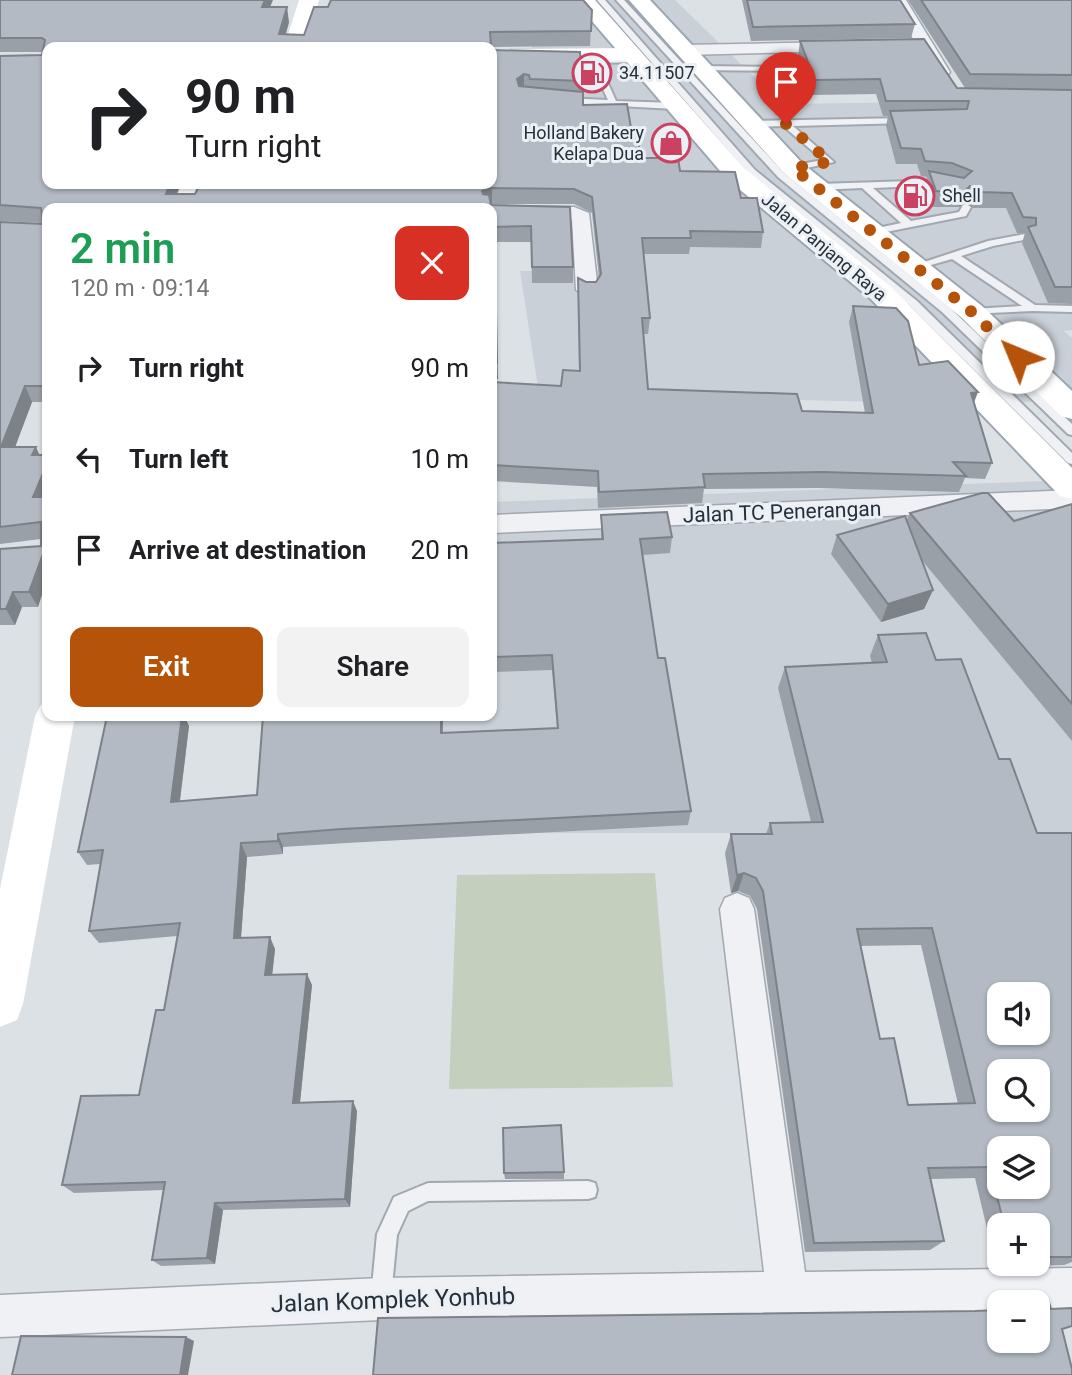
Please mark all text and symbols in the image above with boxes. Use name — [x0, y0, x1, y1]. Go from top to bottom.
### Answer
fuel station icon: 34.11507 — [571, 52, 613, 94]
pin — [756, 52, 816, 124]
place label: 34.11507 — [619, 62, 695, 83]
icon: arrive — [767, 63, 805, 101]
text: 90 m — [185, 68, 296, 125]
icon: right — [70, 70, 161, 161]
place label: Holland Bakery Kelapa Dua — [524, 122, 644, 164]
shop icon: Holland Bakery Kelapa Dua — [650, 122, 692, 164]
text: Turn right — [185, 127, 321, 165]
fuel station icon: Shell — [894, 175, 936, 217]
place label: Shell — [942, 185, 981, 206]
street label: Jalan Panjang Raya — [758, 188, 891, 305]
text: 2 min — [70, 224, 175, 273]
button: close — [395, 226, 469, 300]
text: 120 m · 09:14 — [70, 275, 209, 302]
position arrow — [981, 320, 1055, 394]
icon: right — [70, 349, 108, 387]
text: Turn right — [129, 353, 244, 383]
text: 90 m — [411, 353, 469, 383]
icon: left — [70, 440, 108, 478]
text: Turn left — [129, 444, 228, 474]
text: 10 m — [411, 444, 469, 474]
street label: Jalan TC Penerangan — [682, 497, 882, 527]
icon: arrive — [70, 531, 108, 569]
text: Arrive at destination — [129, 535, 366, 565]
text: 20 m — [411, 535, 469, 565]
button: Exit — [70, 627, 263, 707]
button: Share — [277, 627, 469, 707]
map controls — [987, 982, 1050, 1353]
button: sound — [987, 982, 1050, 1045]
button: search — [987, 1059, 1050, 1122]
button: layers — [987, 1136, 1050, 1199]
button: + — [987, 1213, 1050, 1276]
street label: Jalan Komplek Yonhub — [270, 1282, 516, 1318]
button: − — [987, 1290, 1050, 1353]

